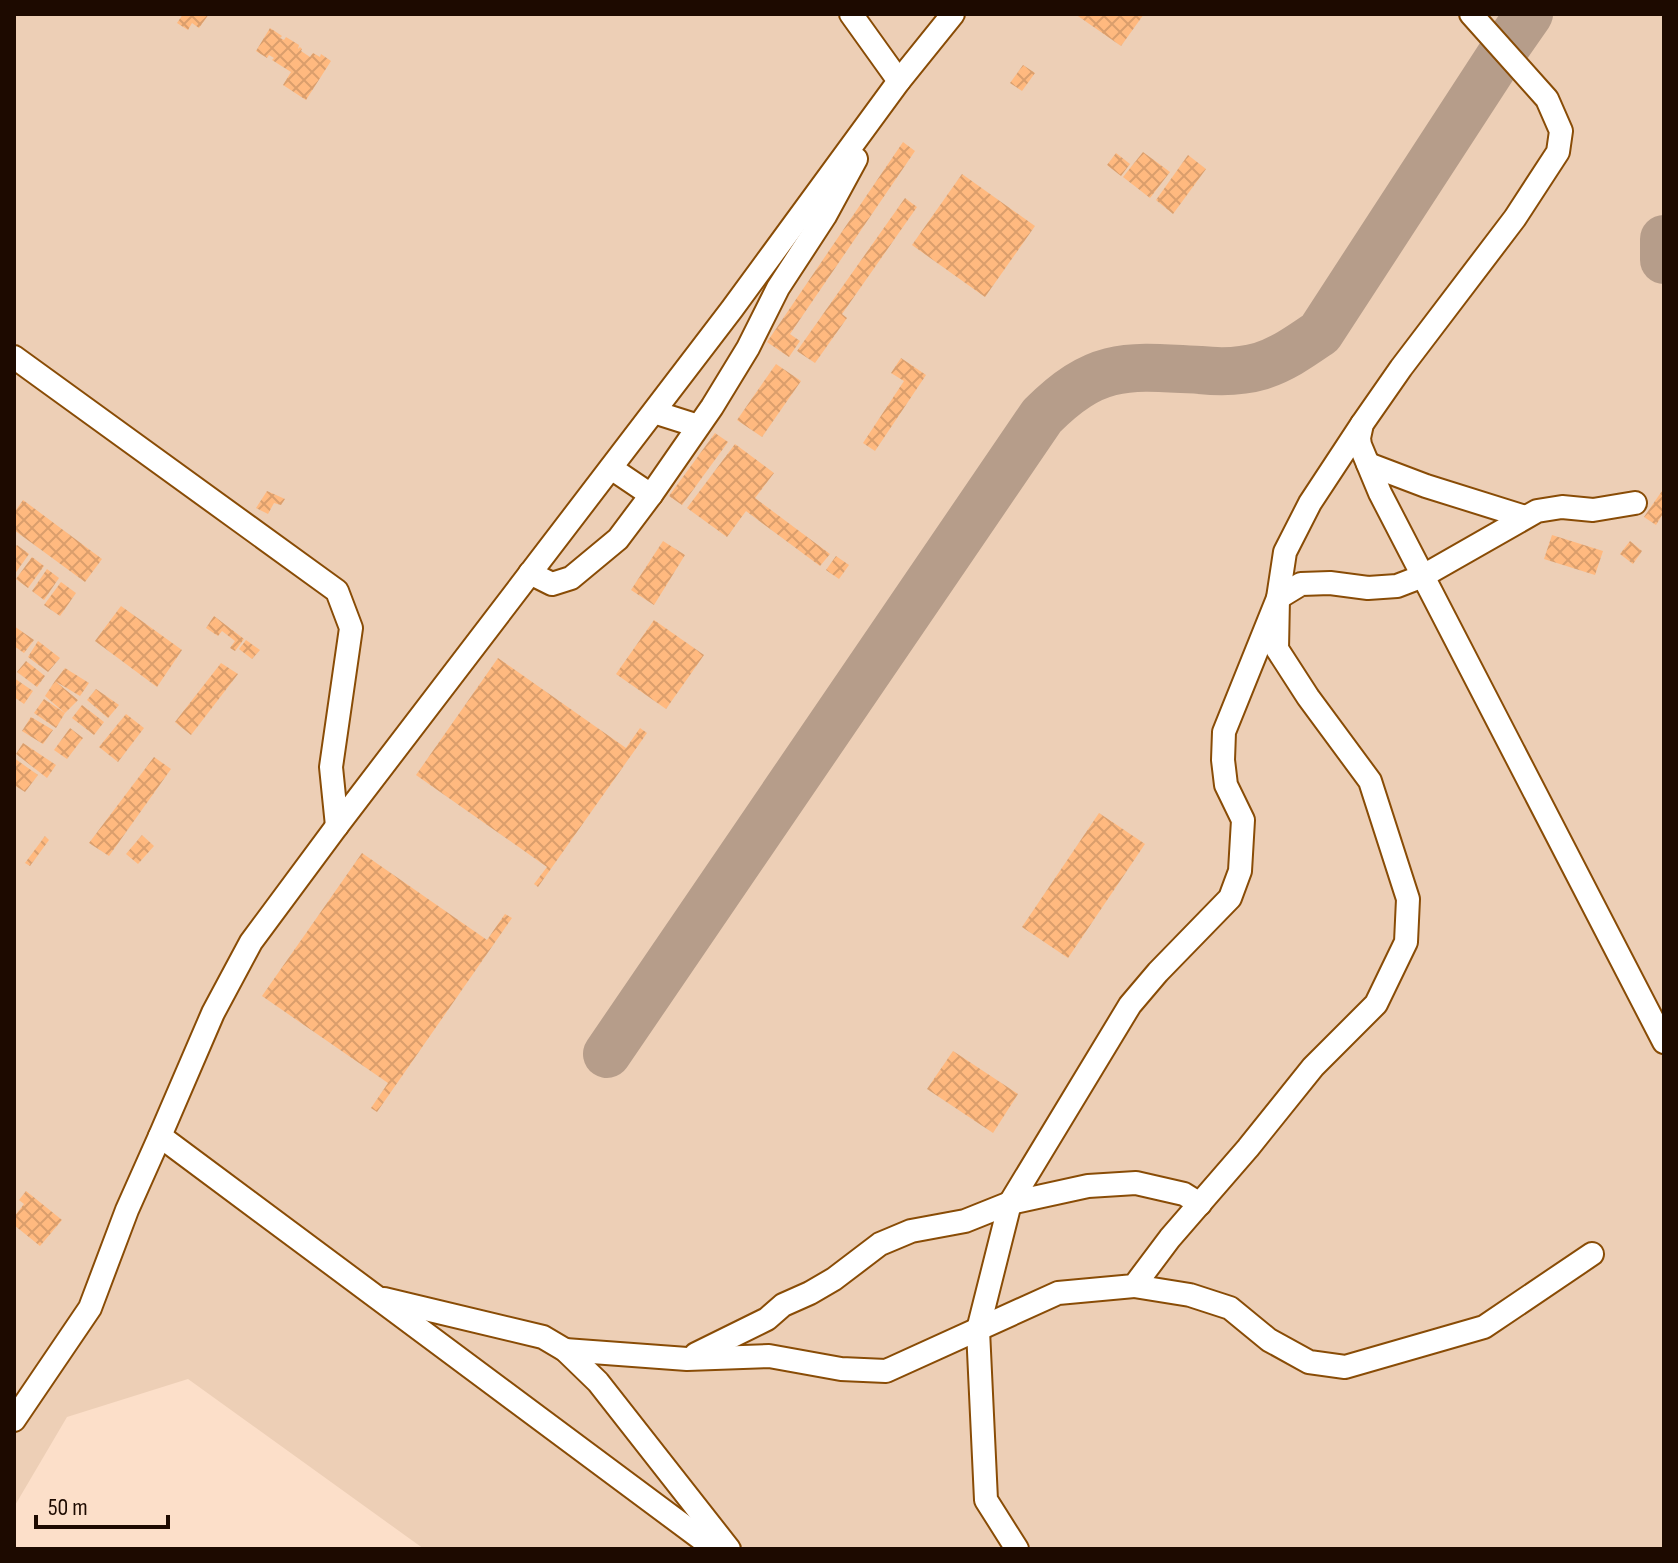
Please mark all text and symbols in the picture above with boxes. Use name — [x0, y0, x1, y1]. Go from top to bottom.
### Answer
scale bar — [36, 1479, 168, 1529]
text: 50 m — [48, 1493, 88, 1522]

